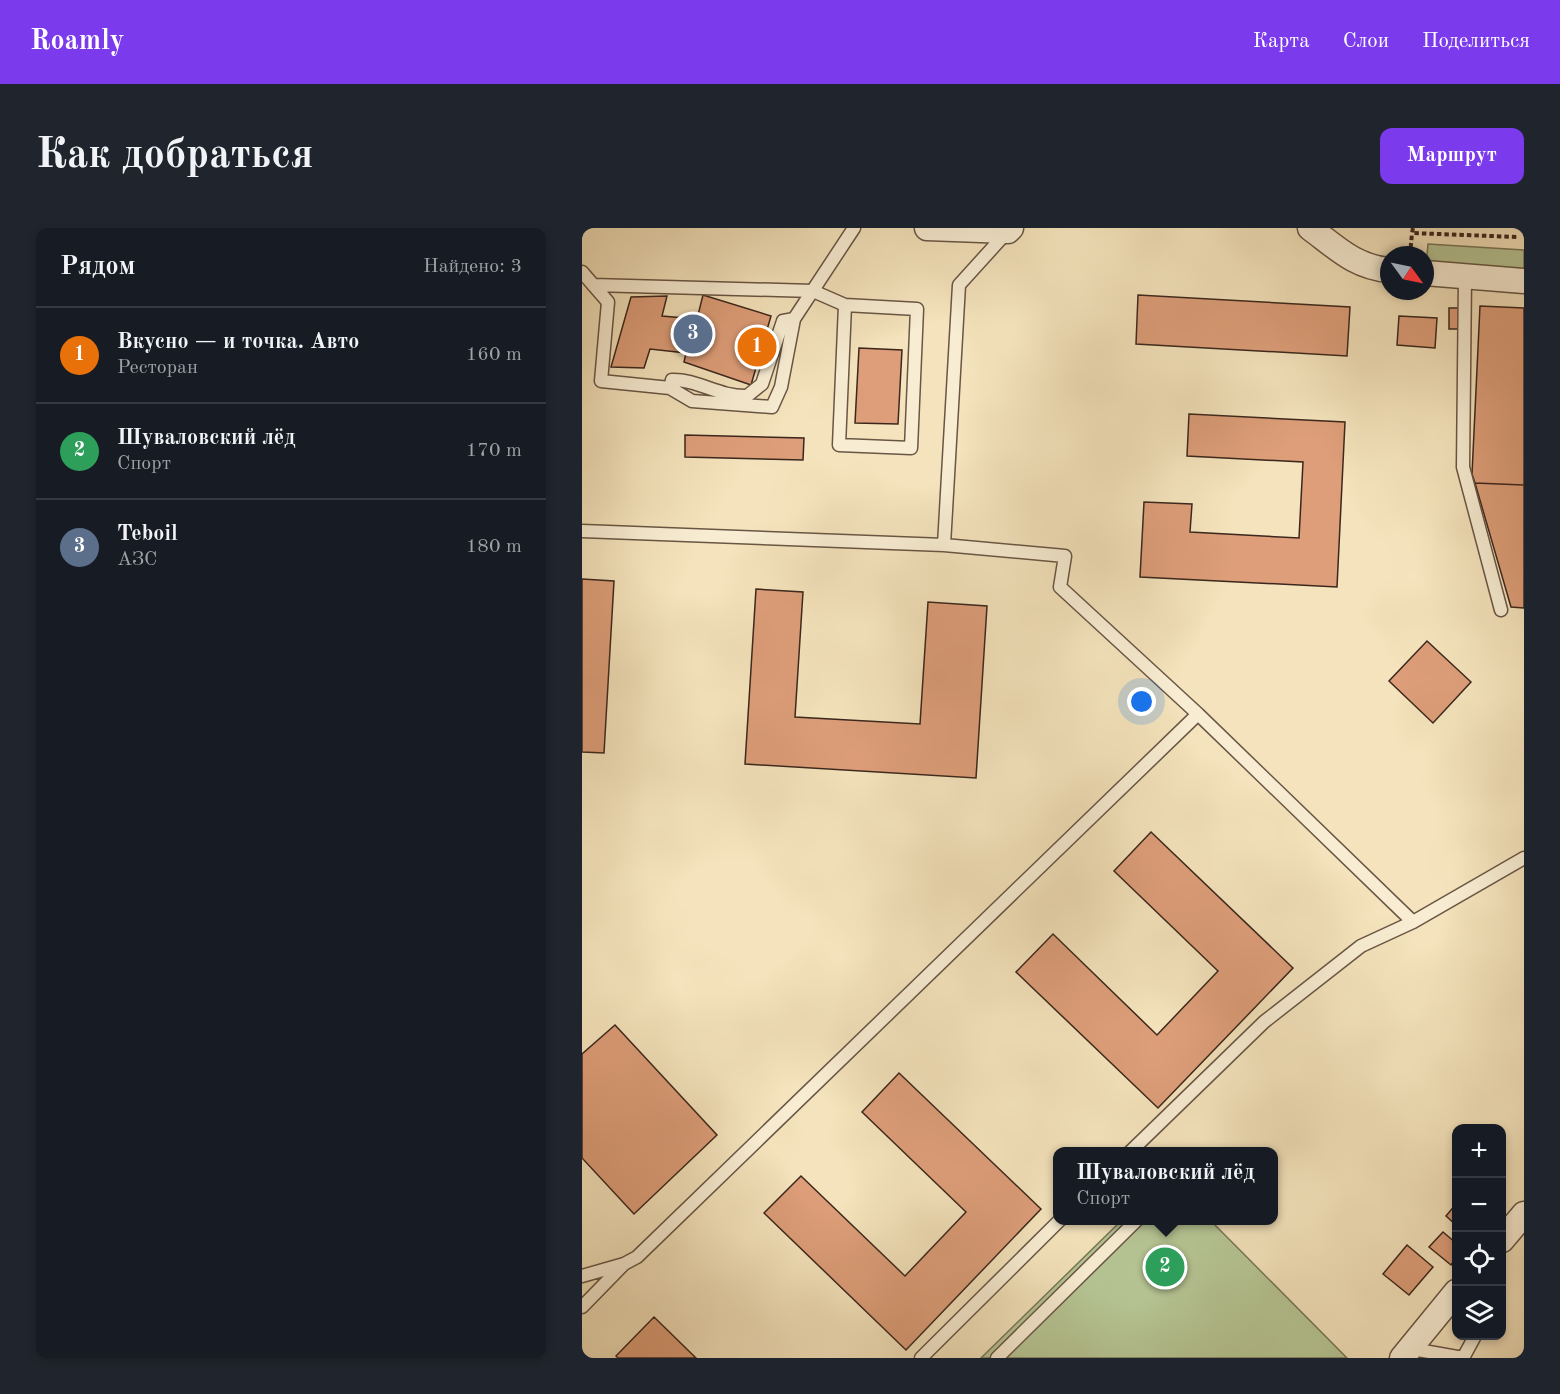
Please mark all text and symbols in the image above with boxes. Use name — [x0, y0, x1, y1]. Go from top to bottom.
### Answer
text: Roamly — [30, 28, 124, 56]
text: Карта — [1253, 31, 1310, 52]
text: Слои — [1343, 31, 1389, 52]
text: Поделиться — [1422, 31, 1530, 52]
button: Маршрут — [1380, 128, 1524, 184]
text: Как добраться — [36, 135, 313, 177]
north arrow — [1380, 246, 1434, 300]
text: Рядом — [60, 254, 135, 280]
text: Найдено: 3 — [423, 257, 522, 277]
pin: 3 — [674, 312, 712, 356]
pin: 1 — [738, 324, 777, 370]
text: Вкусно — и точка. Авто — [117, 331, 359, 353]
text: 1 — [74, 345, 85, 365]
text: 160 m — [466, 345, 522, 365]
text: Ресторан — [117, 358, 198, 378]
text: Шуваловский лёд — [117, 427, 296, 449]
text: 2 — [74, 441, 85, 461]
text: 170 m — [466, 441, 522, 461]
text: Спорт — [117, 454, 171, 474]
text: Teboil — [117, 523, 178, 545]
text: 3 — [74, 537, 85, 557]
text: 180 m — [466, 537, 522, 557]
text: АЗС — [117, 550, 158, 570]
your location — [1127, 687, 1156, 716]
map controls — [1452, 1124, 1506, 1340]
button: + — [1452, 1124, 1506, 1178]
popup — [1053, 1147, 1278, 1225]
text: Шуваловский лёд — [1076, 1162, 1255, 1184]
button: − — [1452, 1178, 1506, 1232]
text: Спорт — [1076, 1189, 1130, 1209]
button: locate — [1452, 1232, 1506, 1286]
pin: 2 — [1146, 1244, 1184, 1290]
button: layers — [1452, 1286, 1506, 1340]

